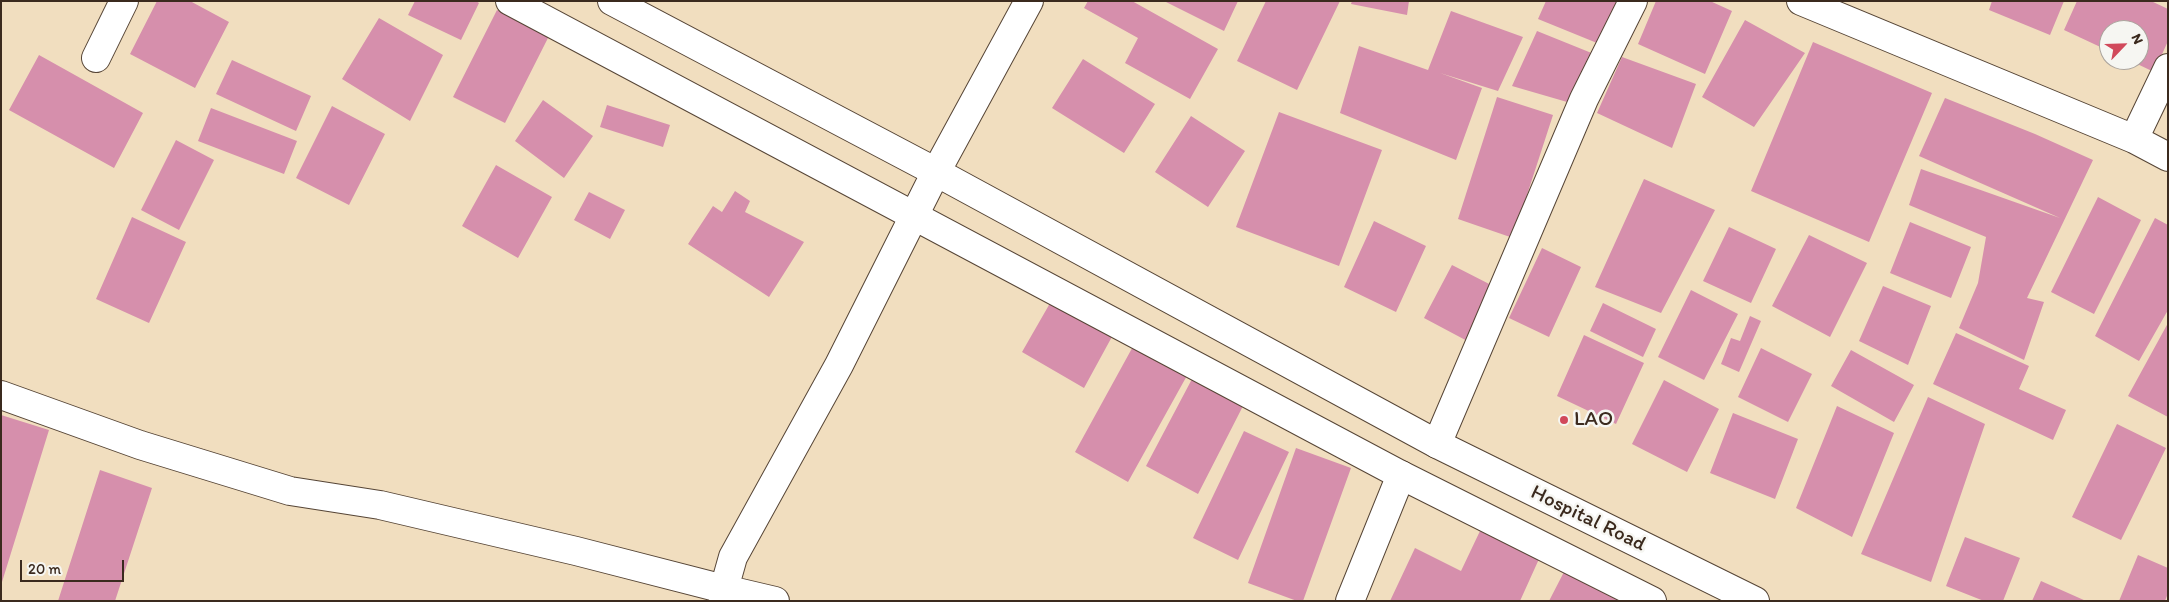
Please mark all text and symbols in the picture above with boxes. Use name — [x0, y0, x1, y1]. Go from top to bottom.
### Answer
north arrow — [2099, 20, 2149, 70]
text: N — [2128, 31, 2147, 47]
place label: LAO — [1574, 407, 1613, 433]
marker: LAO — [1558, 414, 1570, 426]
street label: Hospital Road — [1526, 480, 1650, 558]
scale bar — [22, 550, 126, 582]
text: 20 m — [28, 560, 61, 578]

